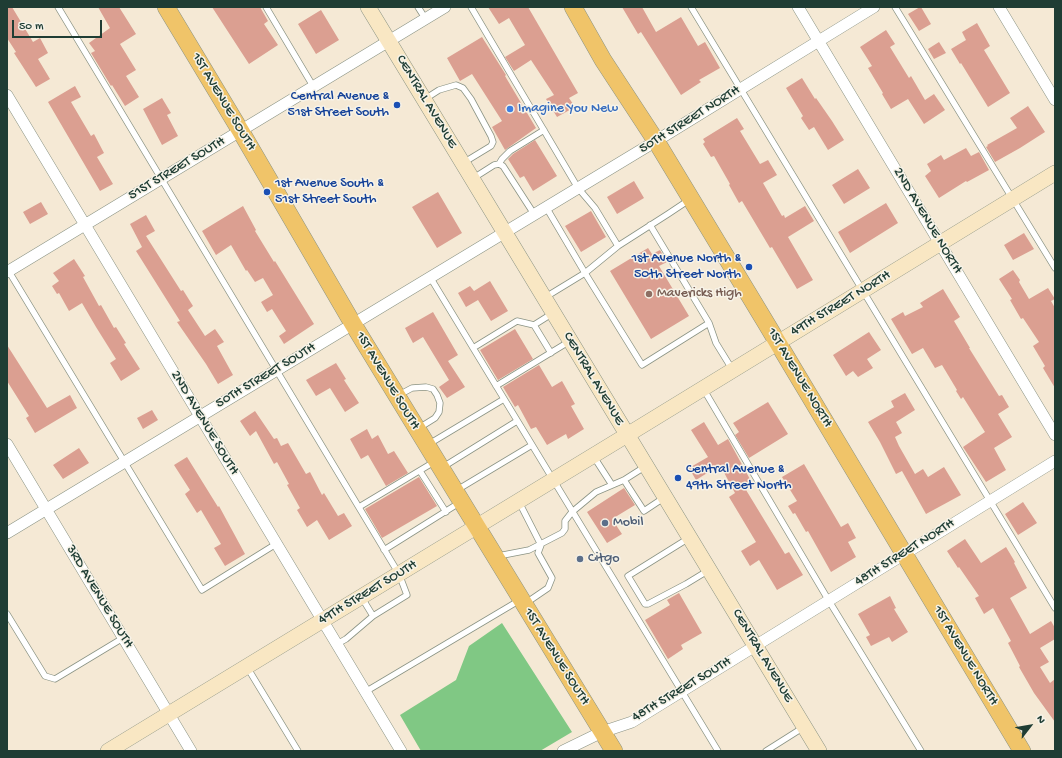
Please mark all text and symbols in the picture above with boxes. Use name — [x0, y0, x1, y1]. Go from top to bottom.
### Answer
scale bar — [14, 12, 104, 38]
text: 50 m — [19, 20, 44, 34]
street label: 1ST AVENUE SOUTH — [187, 50, 259, 154]
street label: CENTRAL AVENUE — [392, 52, 460, 152]
street label: 50TH STREET NORTH — [637, 82, 743, 158]
place label: Central Avenue & 51st Street South — [288, 89, 389, 122]
marker: Central Avenue & 51st Street South — [392, 100, 402, 110]
place label: Imagine You New — [518, 101, 618, 117]
marker: Imagine You New — [505, 104, 515, 114]
street label: 51ST STREET SOUTH — [126, 133, 228, 205]
street label: 2ND AVENUE NORTH — [889, 165, 965, 277]
place label: 1st Avenue South & 51st Street South — [275, 176, 384, 208]
marker: 1st Avenue South & 51st Street South — [262, 187, 272, 197]
place label: 1st Avenue North & 50th Street North — [631, 251, 741, 284]
marker: 1st Avenue North & 50th Street North — [744, 262, 754, 272]
street label: 49TH STREET NORTH — [788, 267, 894, 341]
place label: Mavericks High — [657, 286, 742, 302]
marker: Mavericks High — [644, 289, 654, 299]
street label: 1ST AVENUE NORTH — [763, 325, 835, 431]
street label: 1ST AVENUE SOUTH — [351, 329, 423, 433]
street label: CENTRAL AVENUE — [559, 329, 627, 429]
street label: 50TH STREET SOUTH — [213, 340, 319, 412]
street label: 2ND AVENUE SOUTH — [166, 368, 242, 478]
place label: Central Avenue & 49th Street North — [686, 462, 791, 494]
marker: Central Avenue & 49th Street North — [673, 473, 683, 483]
place label: Mobil — [613, 515, 643, 531]
street label: 48TH STREET NORTH — [852, 516, 958, 590]
marker: Mobil — [600, 518, 610, 528]
street label: 3RD AVENUE SOUTH — [62, 542, 136, 652]
place label: Citgo — [588, 551, 620, 567]
marker: Citgo — [575, 554, 585, 564]
street label: 49TH STREET SOUTH — [316, 557, 420, 629]
street label: 1ST AVENUE NORTH — [929, 603, 1001, 709]
street label: 1ST AVENUE SOUTH — [519, 605, 593, 709]
street label: CENTRAL AVENUE — [728, 606, 796, 706]
street label: 48TH STREET SOUTH — [629, 654, 735, 726]
north arrow — [1010, 706, 1050, 746]
text: N — [1033, 714, 1047, 726]

